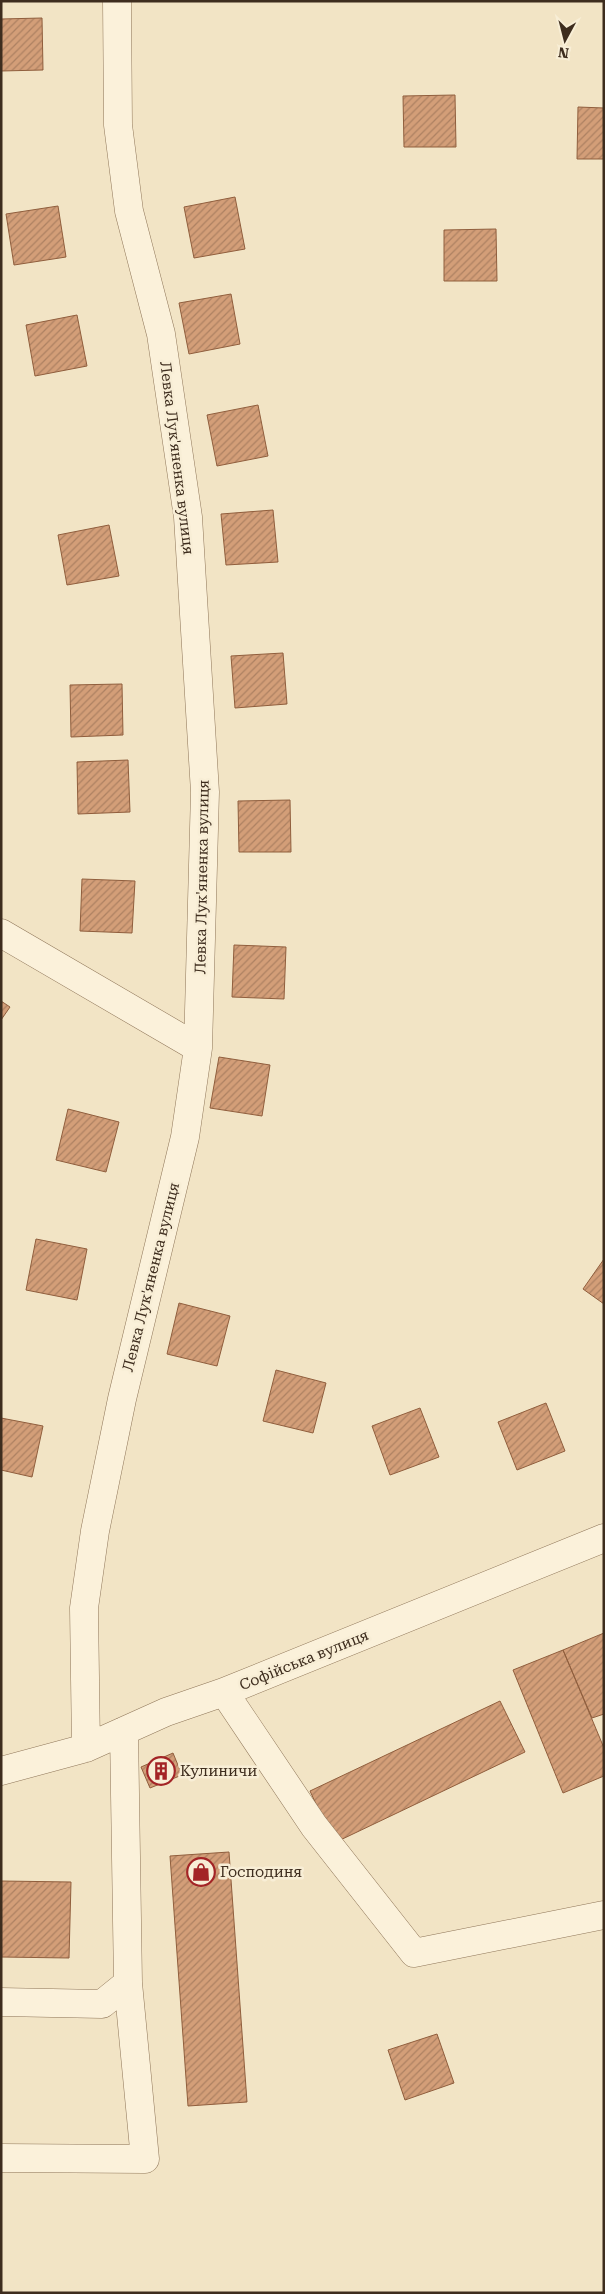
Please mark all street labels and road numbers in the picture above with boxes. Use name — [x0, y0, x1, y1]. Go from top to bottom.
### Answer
street label: Левка Лук'яненка вулиця — [156, 360, 198, 556]
street label: Левка Лук'яненка вулиця — [191, 780, 213, 974]
street label: Левка Лук'яненка вулиця — [119, 1180, 183, 1374]
street label: Софійська вулиця — [237, 1626, 371, 1694]

